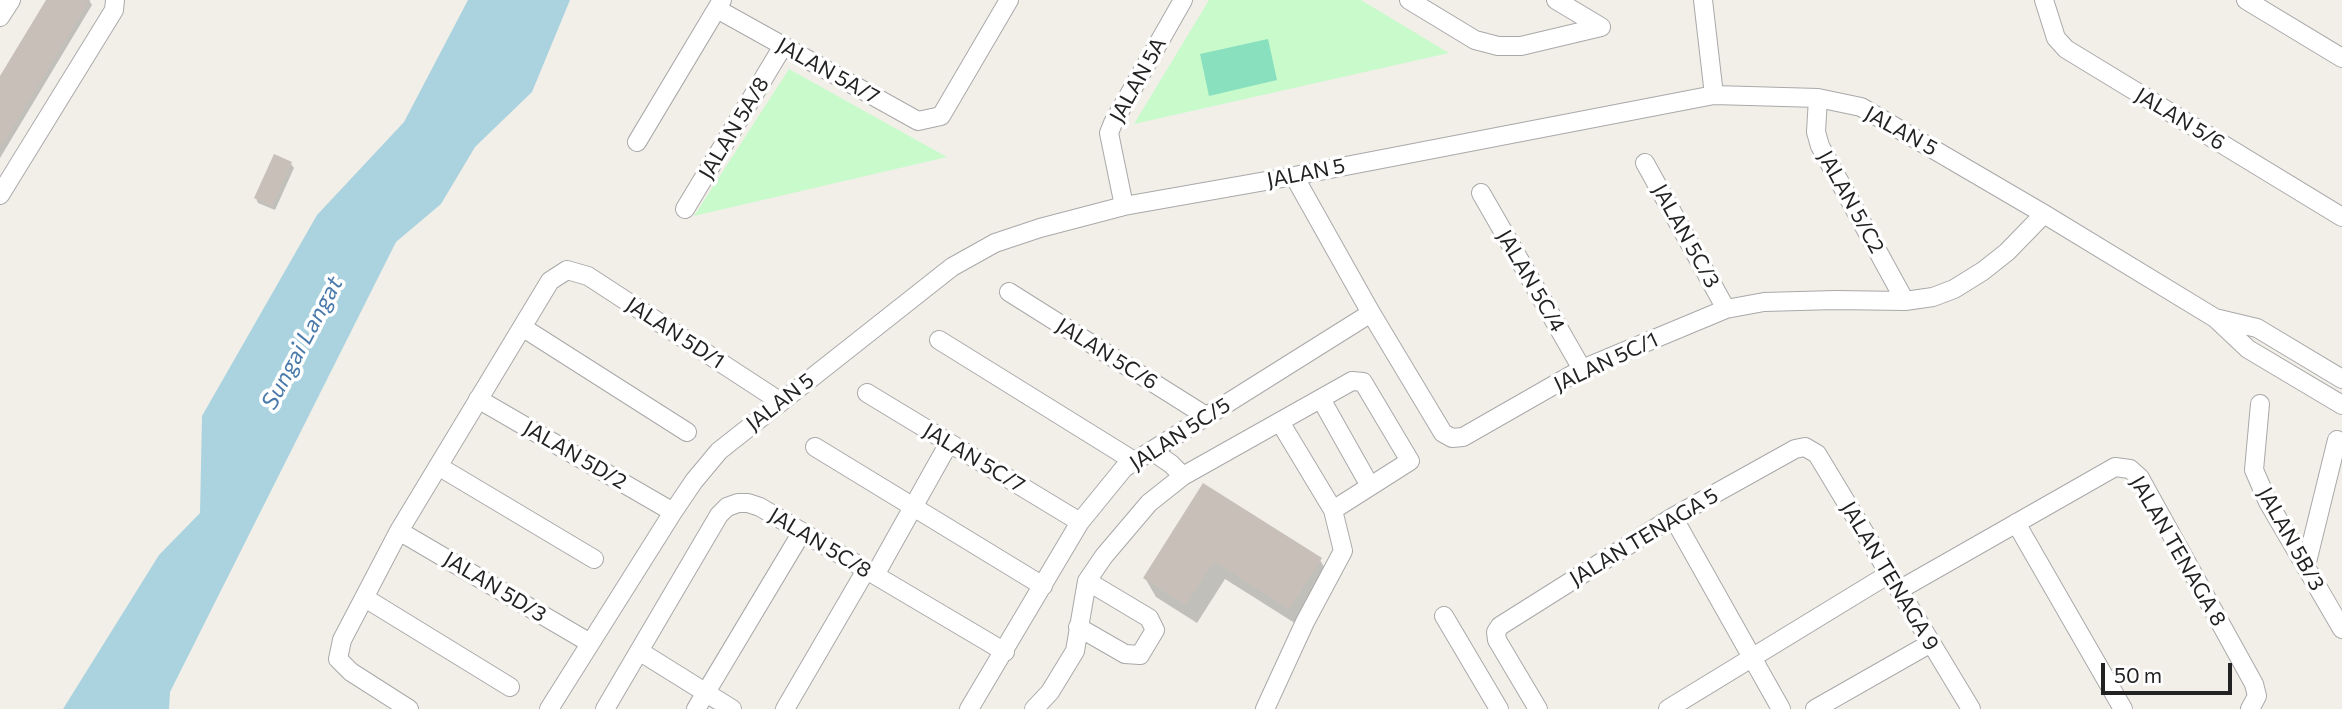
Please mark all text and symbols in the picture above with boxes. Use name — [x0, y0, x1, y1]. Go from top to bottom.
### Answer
street label: JALAN 5A/7 — [772, 32, 884, 110]
street label: JALAN 5A — [1104, 33, 1172, 127]
street label: JALAN 5A/8 — [694, 72, 774, 184]
street label: JALAN 5/6 — [2131, 82, 2229, 156]
street label: JALAN 5 — [1860, 101, 1942, 161]
street label: JALAN 5/C2 — [1812, 146, 1890, 258]
street label: JALAN 5 — [1265, 153, 1347, 193]
street label: JALAN 5C/3 — [1647, 180, 1725, 292]
street label: JALAN 5C/4 — [1492, 225, 1570, 337]
water label: Sungai Langat — [255, 272, 349, 414]
street label: JALAN 5D/1 — [621, 292, 729, 374]
street label: JALAN 5C/6 — [1052, 313, 1162, 395]
street label: JALAN 5C/1 — [1550, 327, 1662, 397]
street label: JALAN 5 — [741, 368, 819, 436]
street label: JALAN 5C/5 — [1125, 392, 1235, 476]
street label: JALAN 5D/2 — [519, 415, 631, 495]
street label: JALAN 5C/7 — [919, 418, 1029, 498]
street label: JALAN TENAGA 8 — [2125, 471, 2231, 631]
street label: JALAN TENAGA 5 — [1565, 483, 1723, 591]
street label: JALAN 5B/3 — [2252, 483, 2330, 595]
street label: JALAN TENAGA 9 — [1836, 497, 1944, 655]
street label: JALAN 5C/8 — [764, 503, 876, 583]
street label: JALAN 5D/3 — [439, 547, 551, 627]
scale bar — [2104, 650, 2235, 694]
text: 50 m — [2114, 662, 2162, 687]

